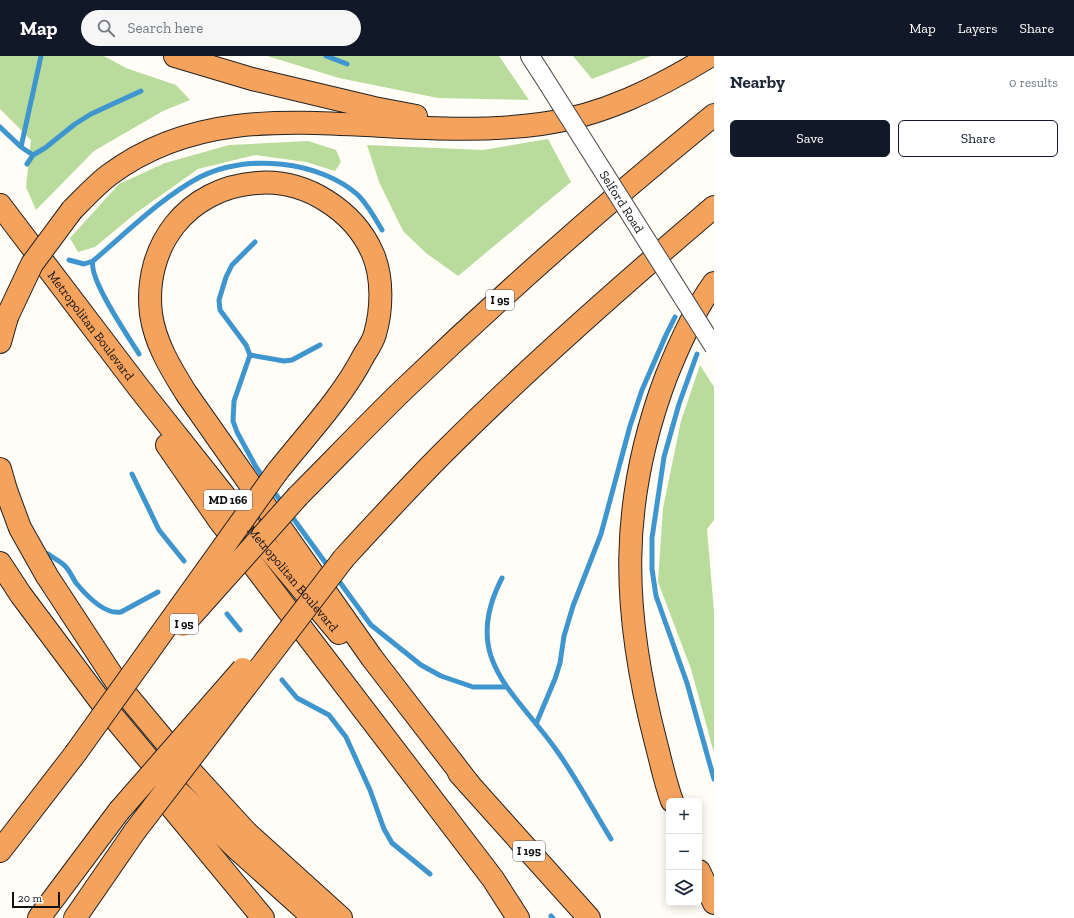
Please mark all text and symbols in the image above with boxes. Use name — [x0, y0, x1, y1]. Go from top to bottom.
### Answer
search box — [81, 10, 361, 46]
text: Map — [20, 17, 57, 40]
icon: search — [95, 17, 117, 39]
text: Search here — [127, 19, 203, 37]
text: Map — [909, 20, 936, 37]
text: Layers — [958, 20, 997, 37]
text: Share — [1019, 20, 1054, 37]
text: Nearby — [730, 72, 785, 92]
text: 0 results — [1009, 75, 1058, 90]
button: Save — [730, 120, 890, 157]
button: Share — [898, 120, 1058, 157]
street label: Selford Road — [596, 168, 647, 236]
street label: Metropolitan Boulevard — [45, 268, 137, 383]
road number: I 95 — [486, 290, 514, 310]
road number: MD 166 — [204, 490, 252, 510]
street label: Metropolitan Boulevard — [244, 523, 342, 635]
road number: I 95 — [170, 614, 198, 634]
map controls — [666, 798, 702, 906]
button: + — [666, 798, 702, 834]
button: − — [666, 834, 702, 870]
road number: I 195 — [513, 841, 545, 861]
button: layers — [666, 870, 702, 906]
scale bar — [12, 890, 60, 909]
text: 20 m — [18, 892, 42, 905]

